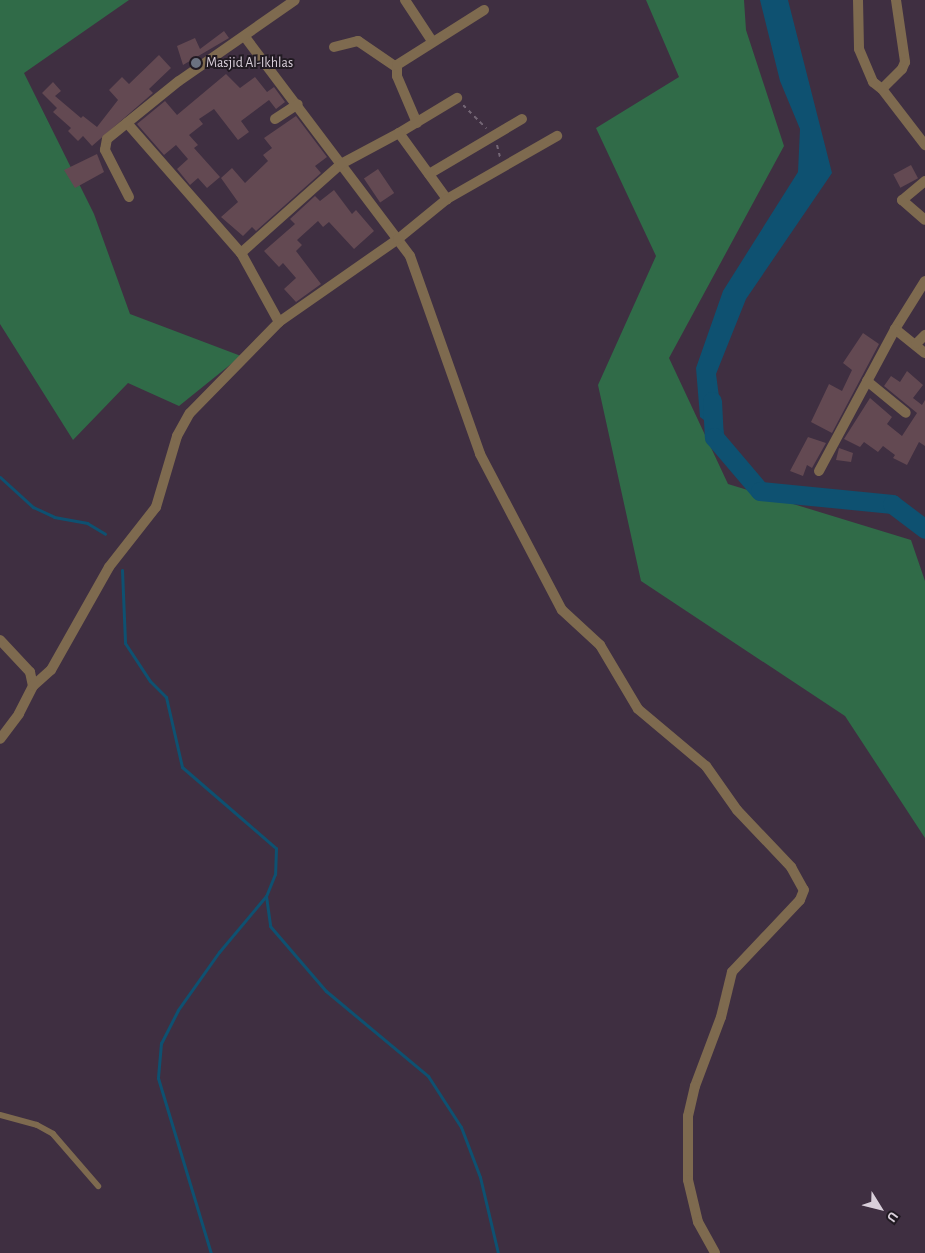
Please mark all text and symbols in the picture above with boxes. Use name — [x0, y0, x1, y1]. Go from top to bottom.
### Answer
place label: Masjid Al-Ikhlas — [206, 55, 293, 71]
marker: Masjid Al-Ikhlas — [190, 57, 202, 69]
north arrow — [855, 1183, 905, 1233]
text: U — [884, 1209, 900, 1225]

